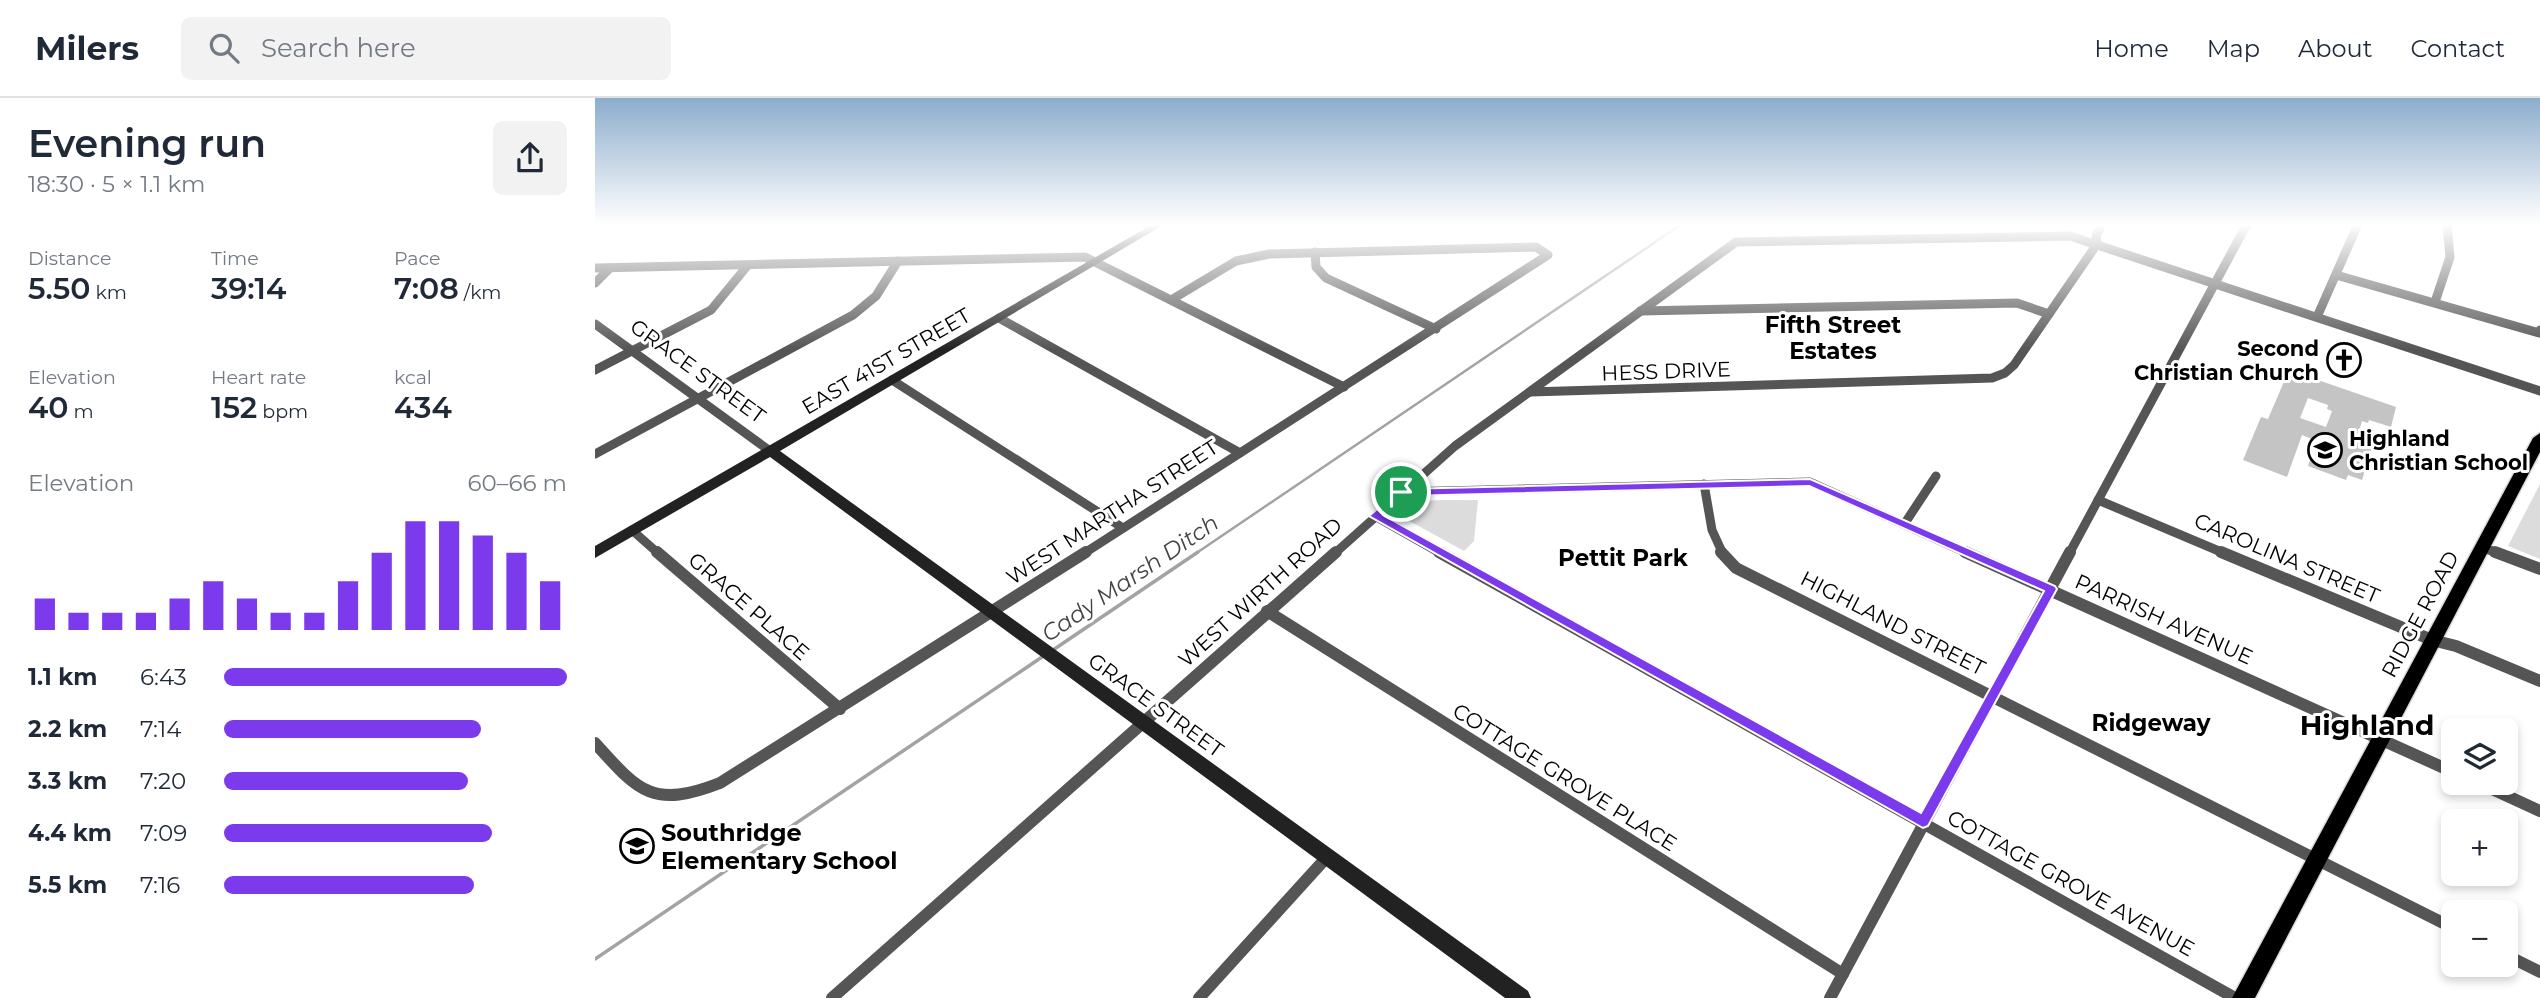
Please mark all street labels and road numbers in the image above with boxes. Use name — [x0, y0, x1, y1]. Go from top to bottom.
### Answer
street label: EAST 41ST STREET — [797, 303, 975, 419]
street label: GRACE STREET — [626, 314, 770, 428]
street label: HESS DRIVE — [1601, 356, 1731, 386]
street label: WEST MARTHA STREET — [1002, 434, 1222, 590]
street label: CAROLINA STREET — [2191, 508, 2383, 608]
street label: WEST WIRTH ROAD — [1173, 512, 1347, 672]
street label: RIDGE ROAD — [2376, 546, 2464, 682]
street label: GRACE PLACE — [684, 547, 814, 665]
street label: HIGHLAND STREET — [1796, 566, 1990, 680]
street label: PARRISH AVENUE — [2071, 569, 2257, 669]
street label: GRACE STREET — [1084, 648, 1228, 762]
street label: COTTAGE GROVE PLACE — [1448, 698, 1682, 856]
street label: COTTAGE GROVE AVENUE — [1943, 805, 2199, 961]

